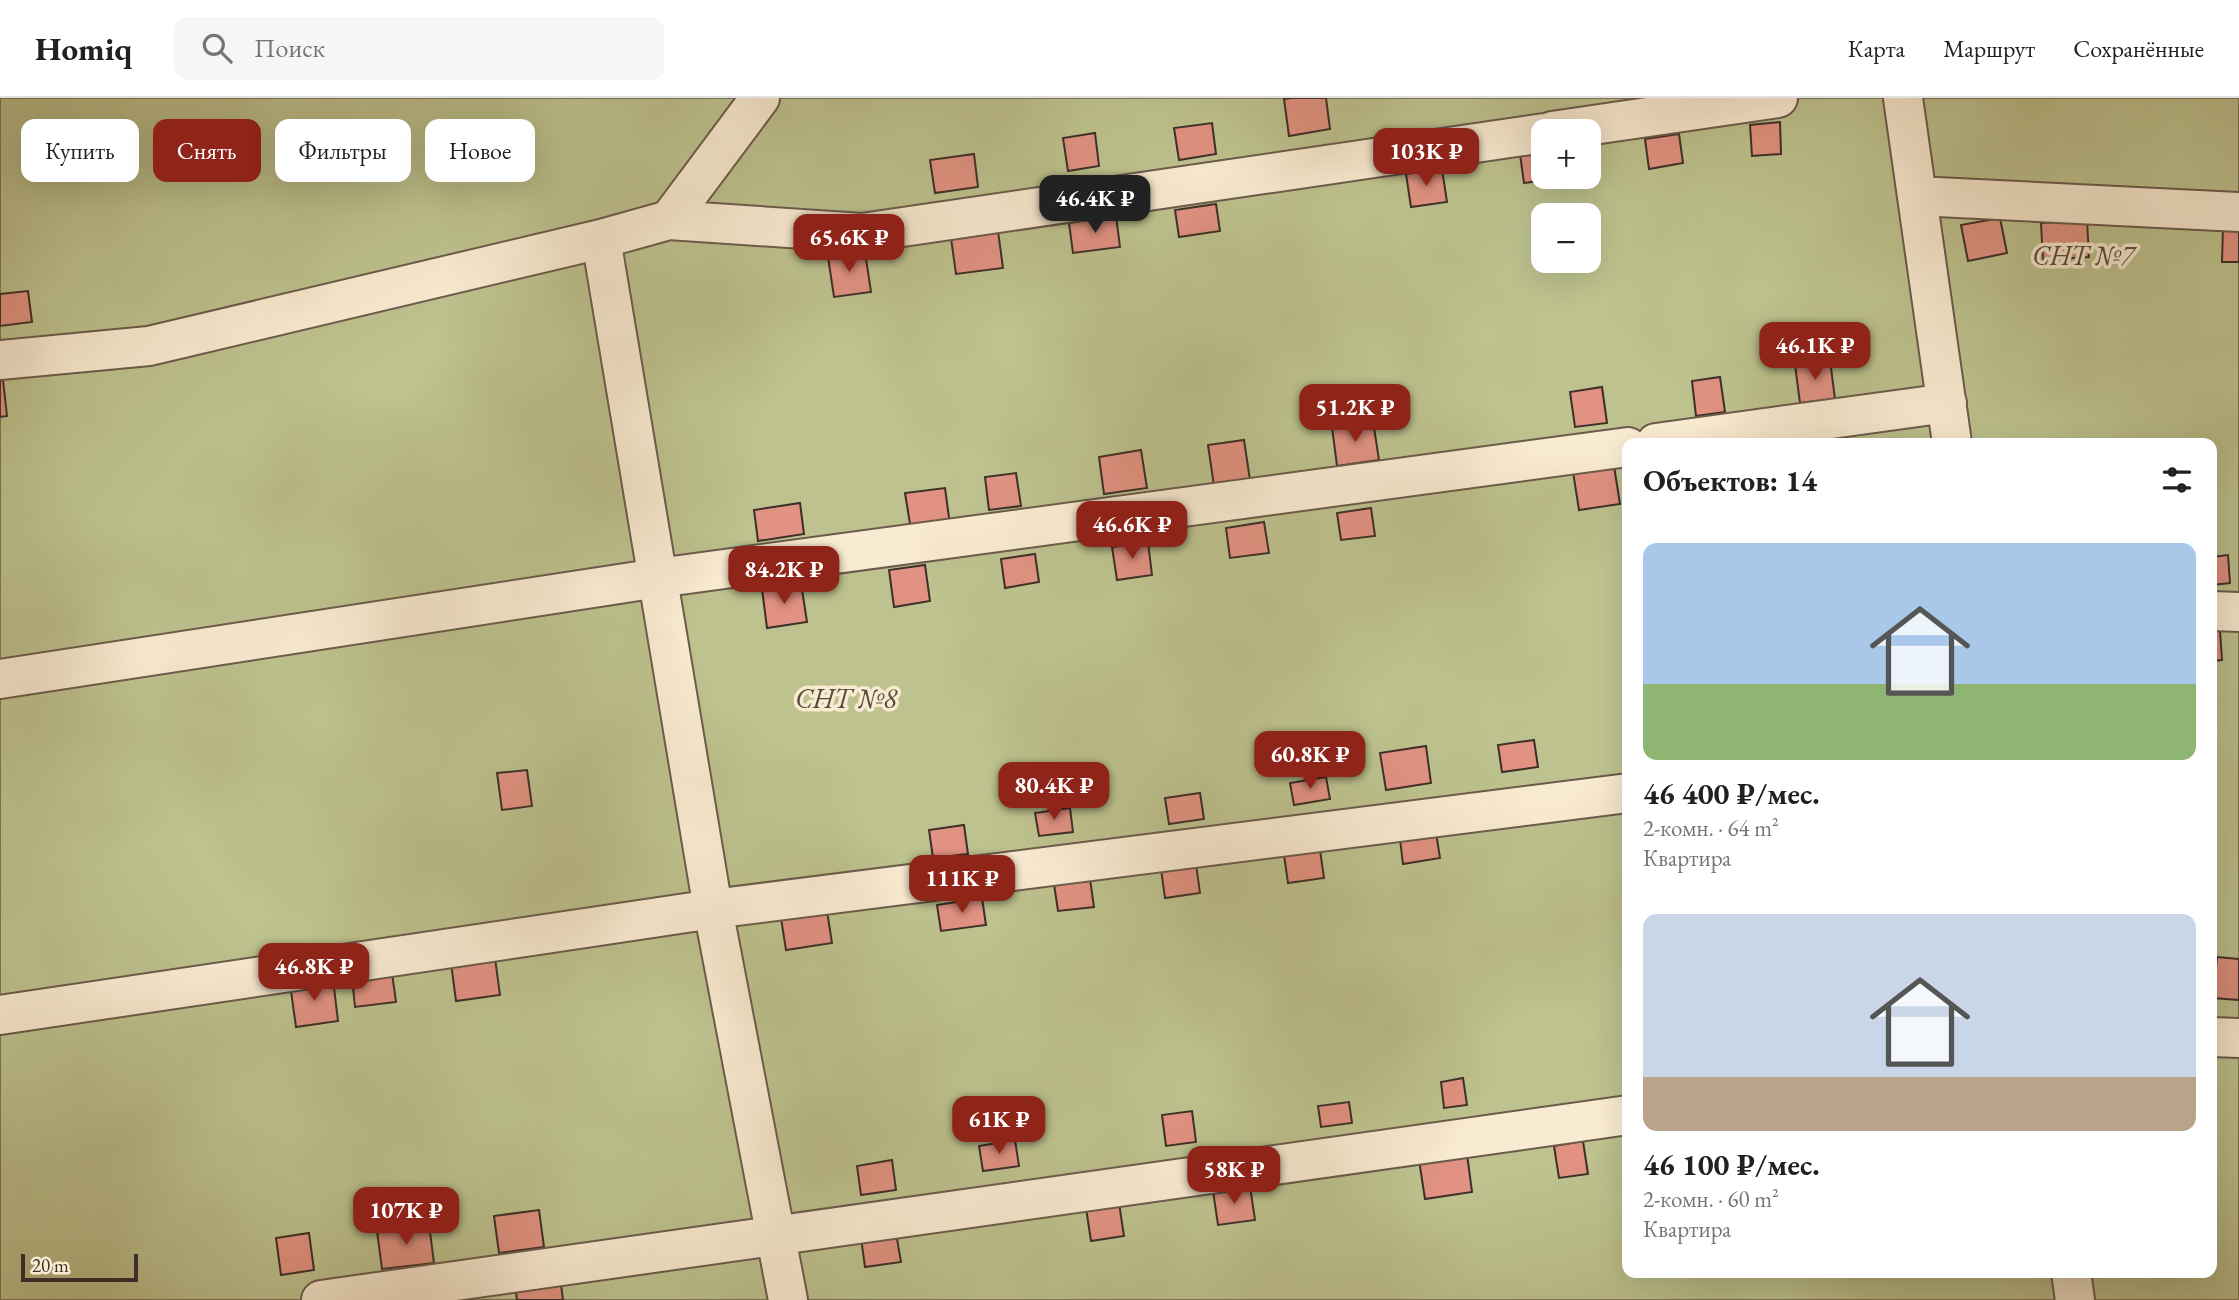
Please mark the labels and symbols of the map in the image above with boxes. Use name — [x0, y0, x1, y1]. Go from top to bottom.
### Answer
pin: 103K ₽ — [1369, 129, 1483, 188]
pin: 46.4K ₽ — [1030, 176, 1160, 235]
pin: 65.6K ₽ — [784, 214, 914, 274]
park label: СНТ №7 — [2032, 237, 2138, 273]
pin: 46.1K ₽ — [1750, 322, 1880, 382]
pin: 51.2K ₽ — [1290, 384, 1420, 444]
pin: 46.6K ₽ — [1067, 502, 1197, 561]
pin: 84.2K ₽ — [719, 546, 849, 606]
park label: СНТ №8 — [795, 680, 899, 716]
pin: 60.8K ₽ — [1245, 732, 1375, 791]
pin: 80.4K ₽ — [989, 762, 1119, 822]
pin: 111K ₽ — [905, 856, 1019, 915]
pin: 46.8K ₽ — [249, 944, 379, 1003]
pin: 61K ₽ — [950, 1096, 1048, 1156]
pin: 58K ₽ — [1185, 1146, 1283, 1206]
pin: 107K ₽ — [349, 1188, 463, 1247]
scale bar — [21, 1251, 138, 1283]

